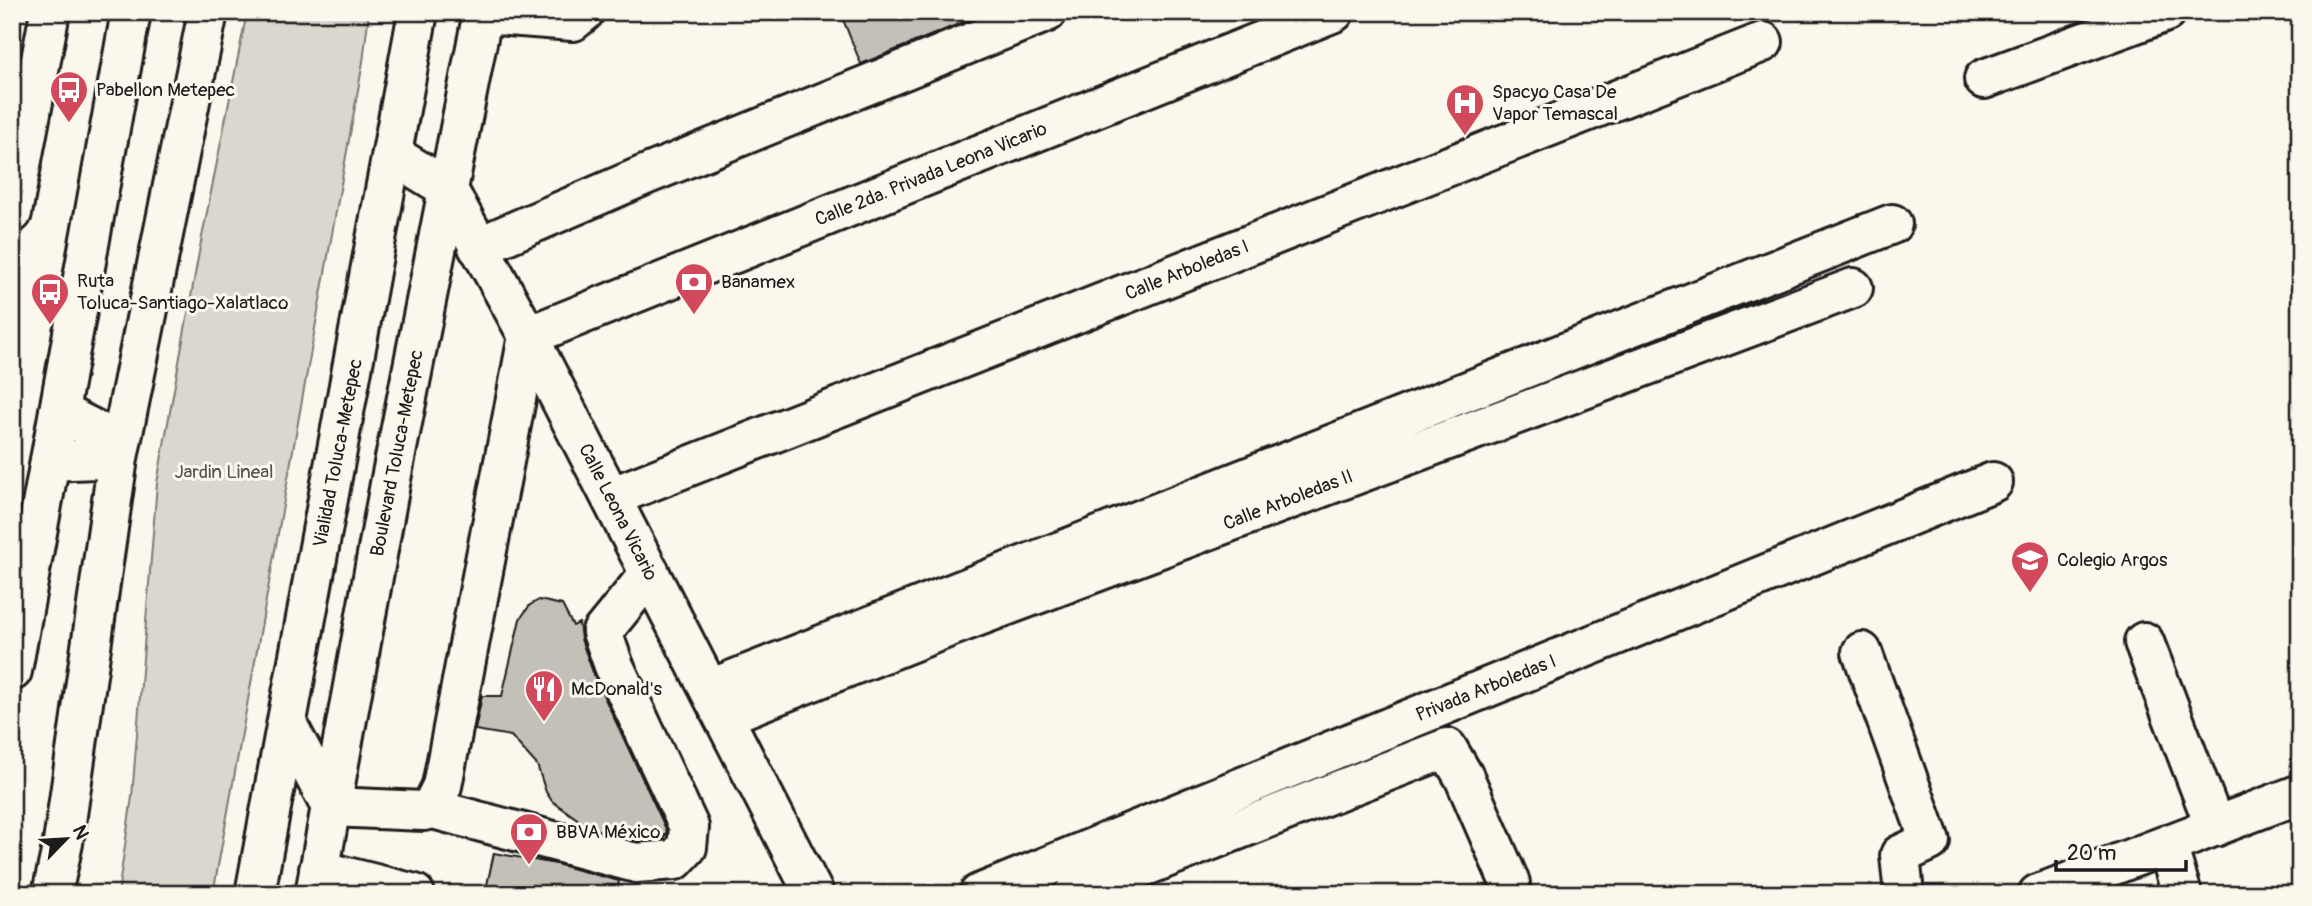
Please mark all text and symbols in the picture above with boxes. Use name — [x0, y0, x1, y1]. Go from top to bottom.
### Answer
bus stop icon: Pabellon Metepec — [48, 69, 90, 124]
place label: Pabellon Metepec — [96, 78, 236, 102]
place label: Spacyo Casa De Vapor Temascal — [1492, 80, 1618, 126]
hospital icon: Spacyo Casa De Vapor Temascal — [1444, 82, 1486, 137]
street label: Calle 2da. Privada Leona Vicario — [811, 116, 1051, 232]
street label: Calle Arboledas I — [1121, 234, 1253, 306]
bank icon: Banamex — [673, 261, 715, 316]
place label: Ruta Toluca-Santiago-Xalatlaco — [77, 269, 288, 315]
place label: Banamex — [721, 270, 795, 294]
bus stop icon: Ruta Toluca-Santiago-Xalatlaco — [29, 271, 71, 326]
street label: Boulevard Toluca-Metepec — [365, 347, 429, 558]
street label: Vialidad Toluca-Metepec — [308, 356, 368, 549]
street label: Calle Leona Vicario — [573, 439, 663, 585]
park label: Jardin Lineal — [174, 460, 274, 484]
street label: Calle Arboledas II — [1220, 464, 1356, 536]
school or university icon: Colegio Argos — [2009, 539, 2051, 594]
place label: Colegio Argos — [2057, 548, 2168, 572]
street label: Privada Arboledas I — [1412, 649, 1560, 727]
restaurant icon: McDonald's — [523, 668, 565, 723]
place label: McDonald's — [571, 677, 662, 701]
north arrow — [32, 804, 102, 874]
bank icon: BBVA México — [508, 811, 550, 866]
place label: BBVA México — [556, 820, 660, 844]
text: N — [67, 821, 94, 843]
scale bar — [2056, 829, 2186, 873]
text: 20 m — [2067, 840, 2116, 867]

